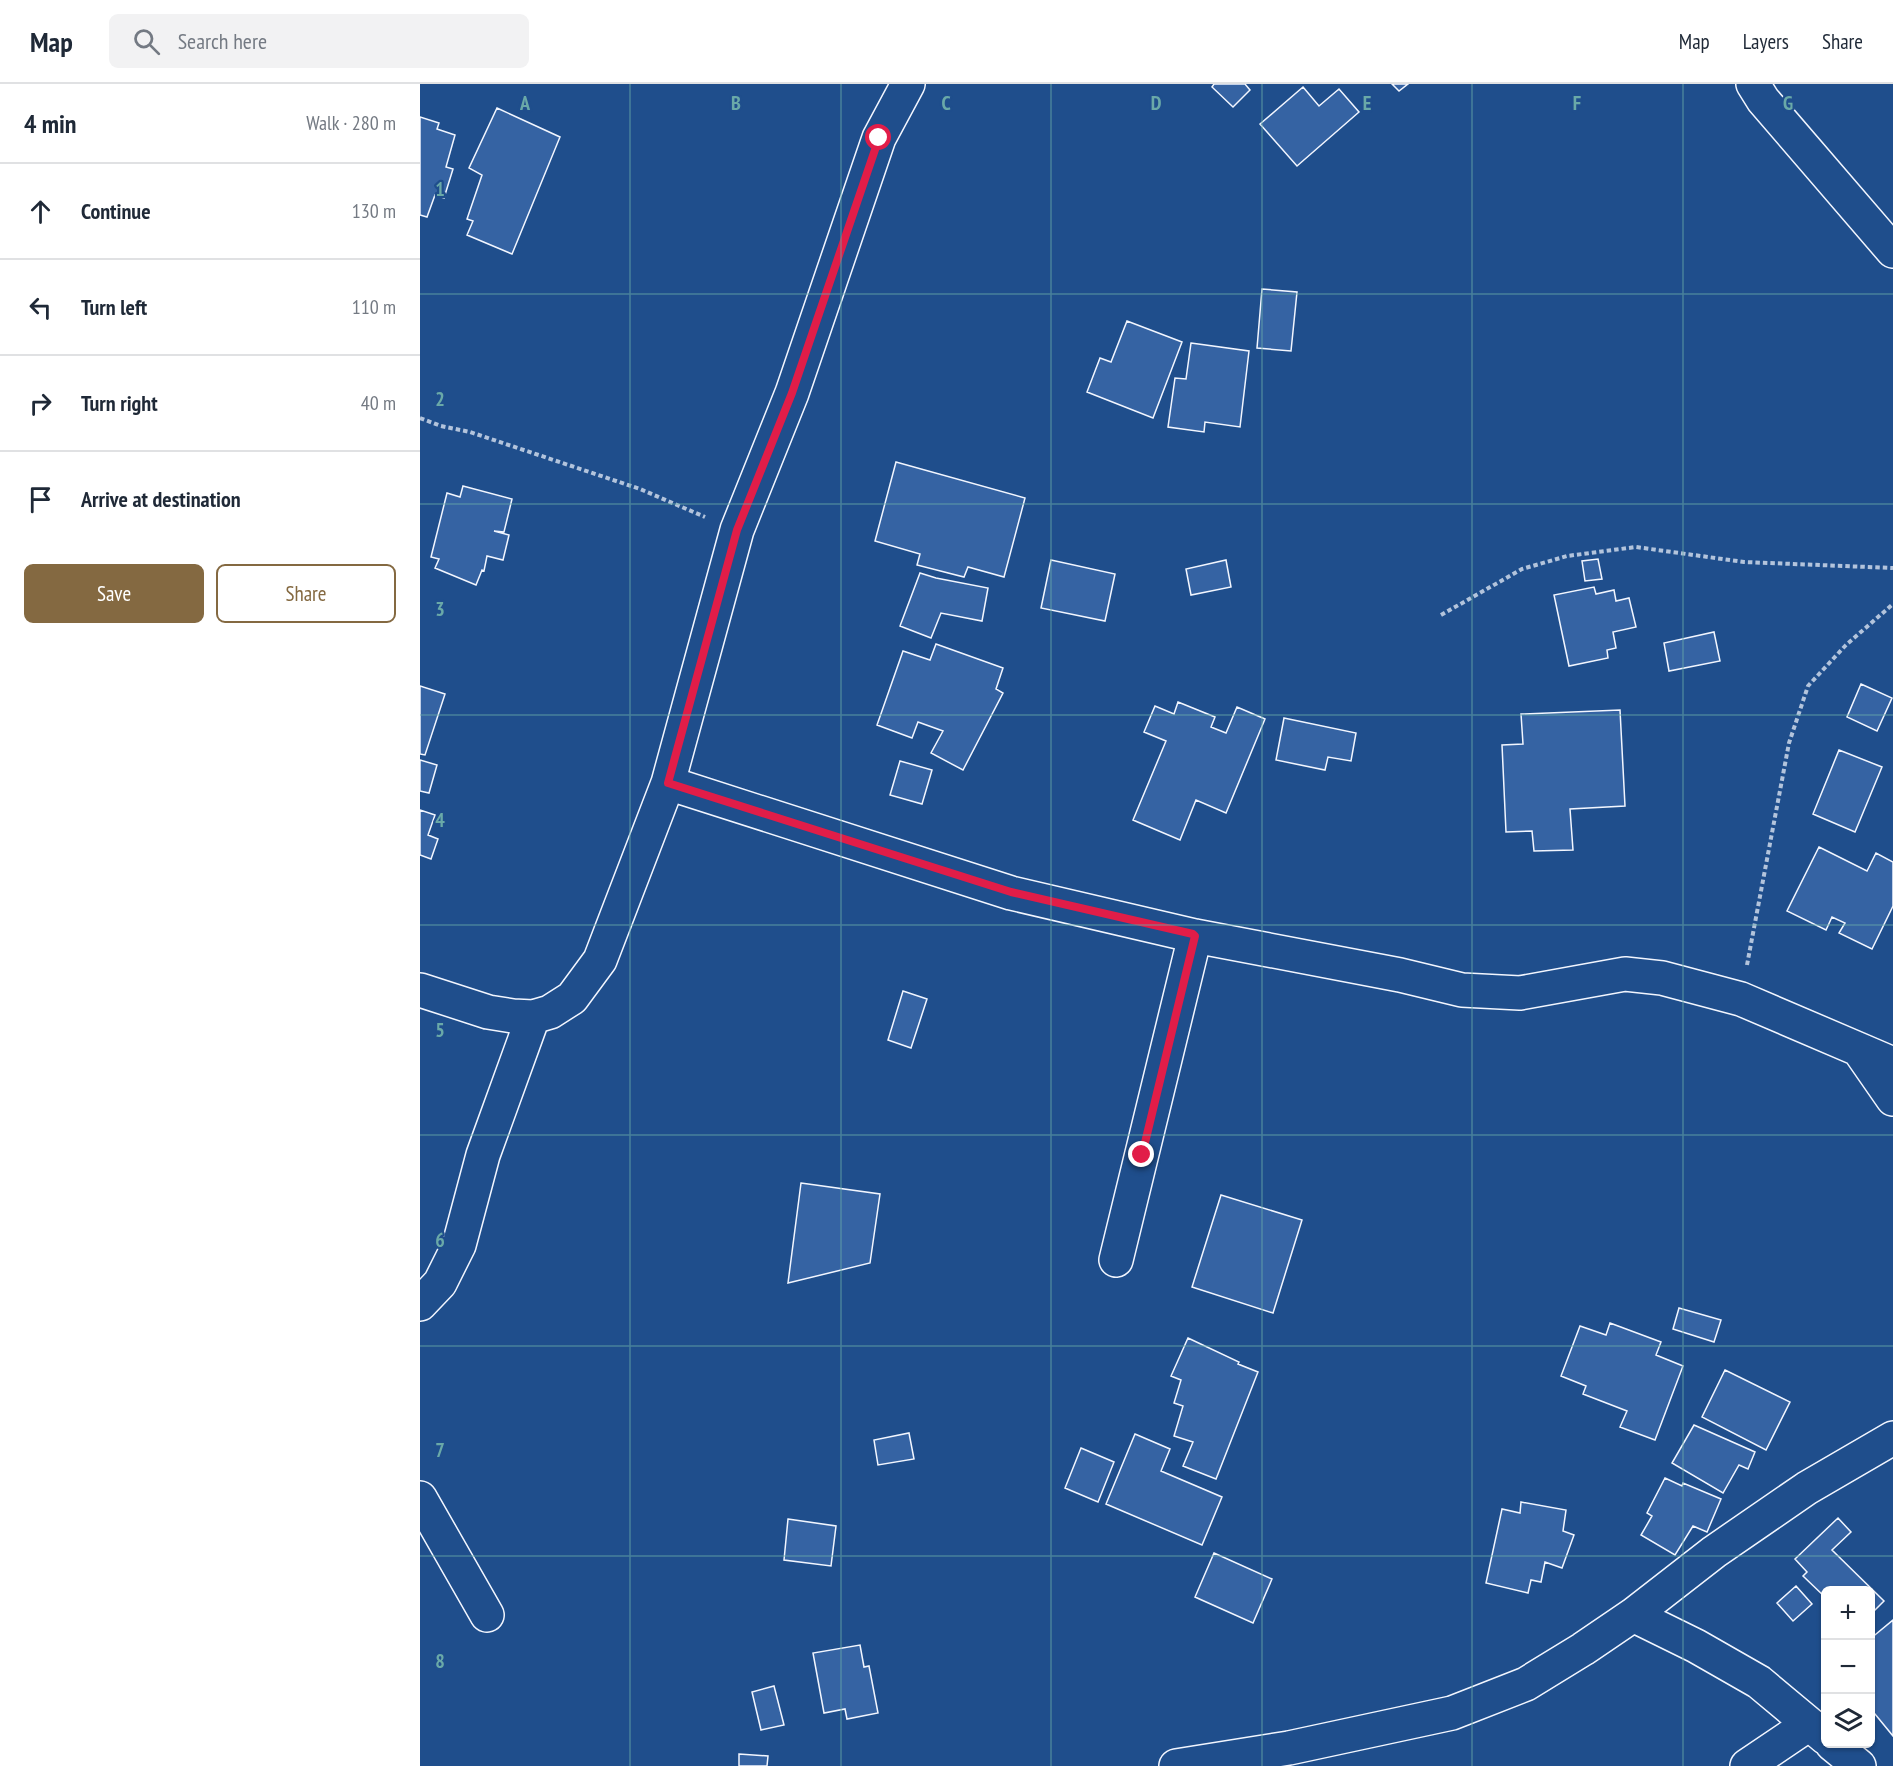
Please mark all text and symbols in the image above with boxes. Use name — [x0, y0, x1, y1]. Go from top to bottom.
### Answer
search box — [109, 14, 529, 68]
text: Map — [30, 23, 73, 60]
icon: search — [130, 25, 163, 58]
text: Search here — [178, 27, 267, 55]
text: Map — [1679, 28, 1710, 55]
text: Layers — [1743, 28, 1789, 55]
text: Share — [1822, 28, 1863, 55]
text: A — [519, 90, 531, 116]
text: B — [731, 90, 741, 116]
text: C — [941, 90, 951, 116]
text: D — [1151, 90, 1162, 116]
text: E — [1363, 90, 1371, 116]
text: F — [1573, 90, 1581, 116]
text: G — [1783, 90, 1793, 116]
text: 4 min — [24, 107, 77, 140]
text: Walk · 280 m — [306, 110, 396, 136]
route start — [865, 124, 891, 150]
text: 1 — [435, 176, 445, 202]
icon: ahead — [24, 195, 57, 228]
text: Continue — [81, 197, 151, 225]
text: 130 m — [352, 198, 396, 224]
icon: left — [24, 291, 57, 324]
text: Turn left — [81, 293, 147, 321]
text: 110 m — [352, 294, 396, 320]
text: 2 — [435, 386, 445, 412]
icon: right — [24, 387, 57, 420]
text: Turn right — [81, 389, 158, 417]
text: 40 m — [361, 390, 396, 416]
icon: arrive — [24, 483, 57, 516]
text: Arrive at destination — [81, 485, 241, 513]
button: Save — [24, 564, 204, 623]
button: Share — [216, 564, 396, 623]
text: 3 — [435, 596, 445, 622]
text: 4 — [435, 807, 445, 833]
text: 5 — [435, 1017, 445, 1043]
route end — [1128, 1141, 1154, 1167]
text: 6 — [435, 1227, 445, 1253]
text: 7 — [435, 1437, 445, 1463]
map controls — [1821, 1586, 1875, 1748]
button: + — [1821, 1586, 1875, 1640]
button: − — [1821, 1640, 1875, 1694]
text: 8 — [435, 1648, 445, 1674]
button: layers — [1821, 1694, 1875, 1748]

